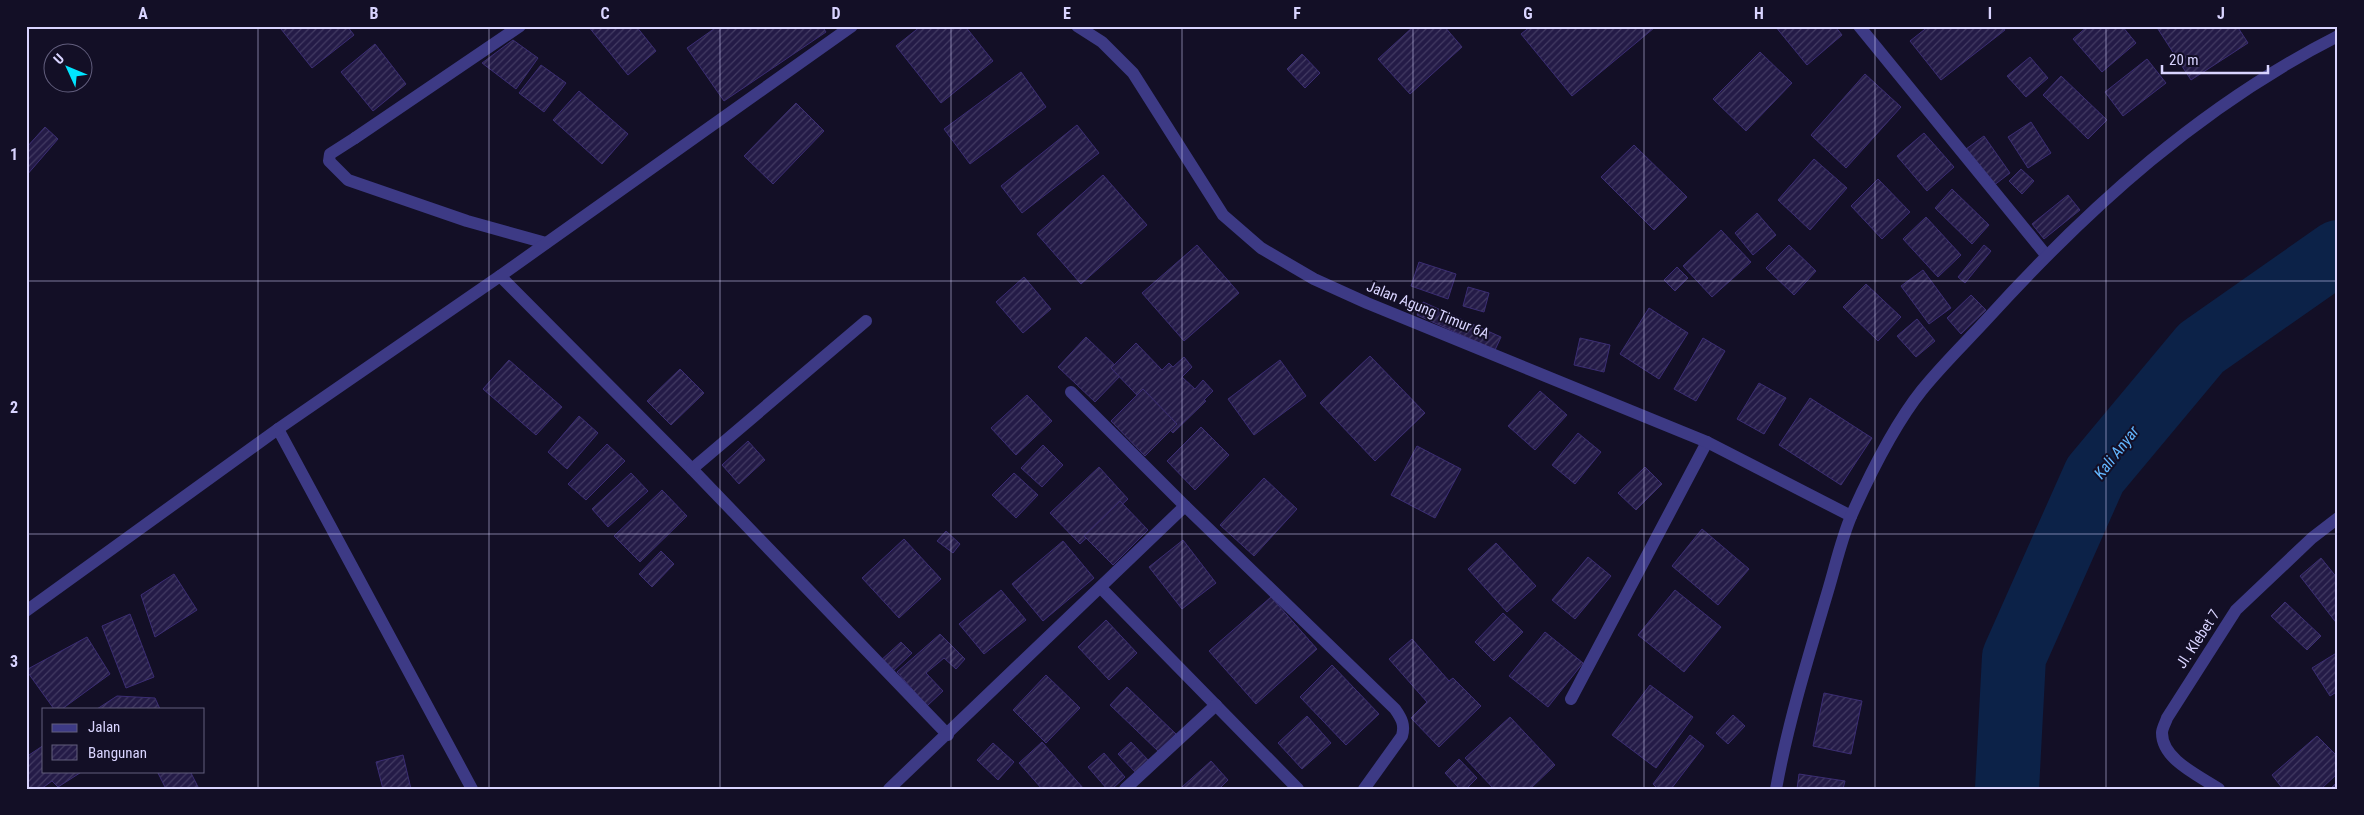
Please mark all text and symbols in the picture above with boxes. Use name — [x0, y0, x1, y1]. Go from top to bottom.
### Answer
text: A — [138, 4, 148, 23]
text: B — [370, 4, 379, 23]
text: C — [600, 4, 610, 23]
text: D — [831, 4, 841, 23]
text: E — [1063, 4, 1071, 23]
text: F — [1293, 4, 1301, 23]
text: G — [1523, 4, 1533, 23]
text: H — [1754, 4, 1764, 23]
text: I — [1988, 4, 1992, 23]
text: J — [2217, 4, 2225, 23]
north arrow — [42, 42, 92, 92]
scale bar — [2162, 42, 2268, 74]
text: U — [50, 51, 67, 67]
text: 20 m — [2169, 51, 2199, 69]
text: 1 — [10, 145, 18, 164]
street label: Jalan Agung Timur 6A — [1364, 277, 1492, 343]
text: 2 — [10, 398, 18, 417]
water label: Kali Anyar — [2090, 421, 2144, 482]
street label: Jl. Klebet 7 — [2172, 606, 2224, 672]
text: 3 — [10, 652, 18, 671]
legend — [42, 708, 205, 772]
text: Jalan — [88, 718, 120, 736]
text: Bangunan — [88, 744, 147, 762]

